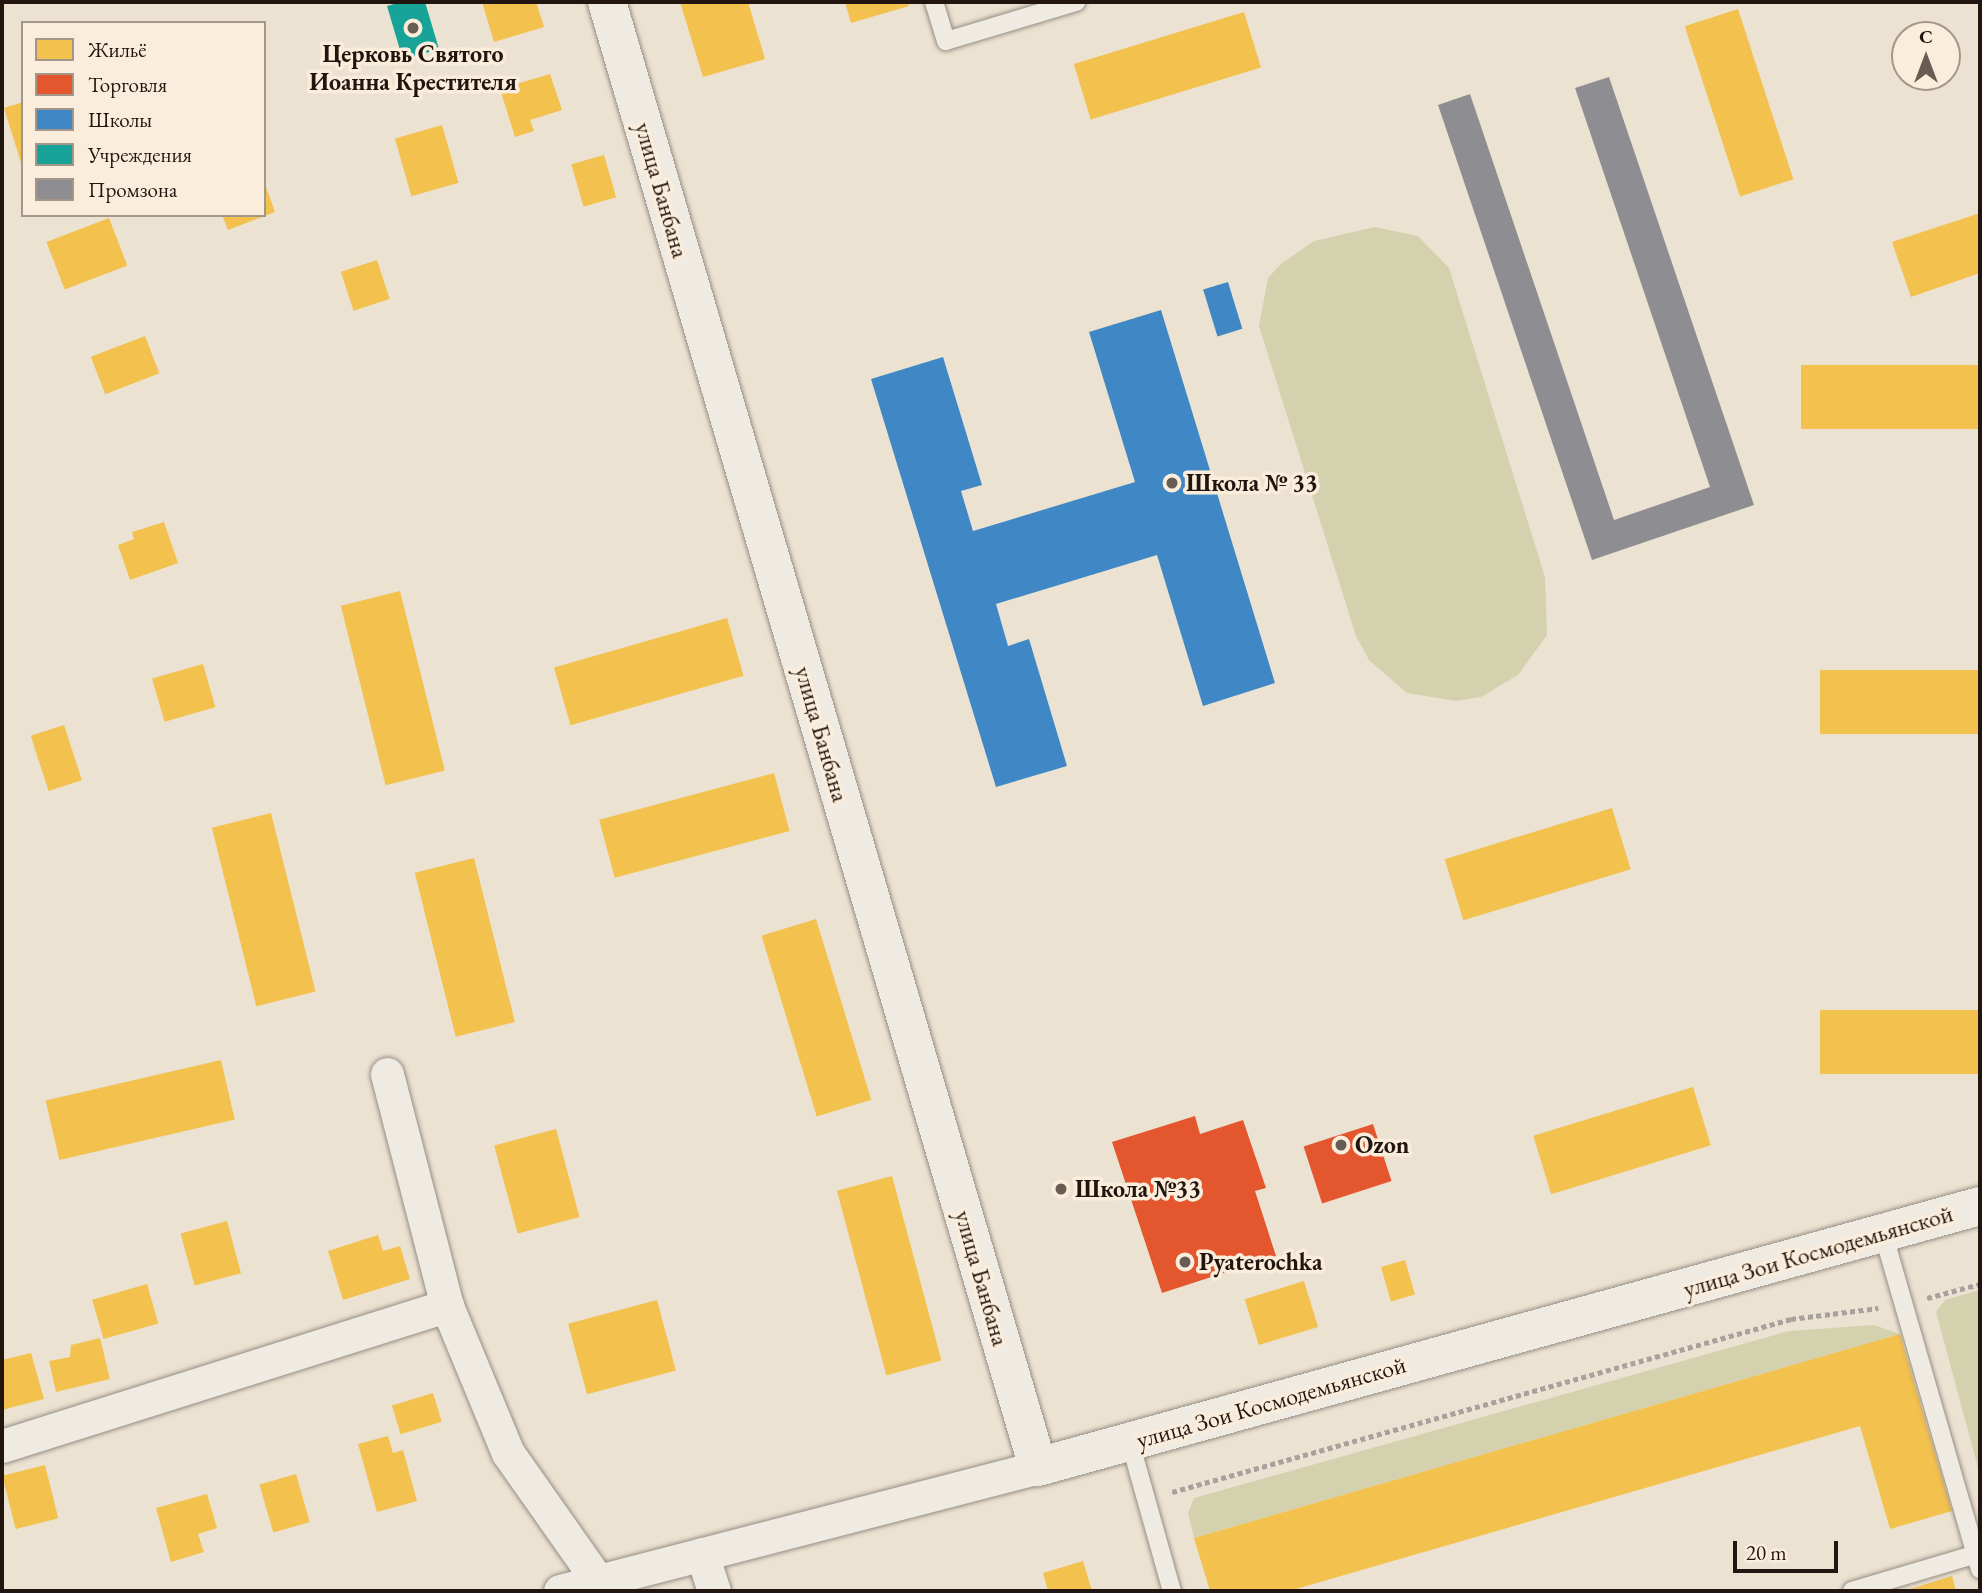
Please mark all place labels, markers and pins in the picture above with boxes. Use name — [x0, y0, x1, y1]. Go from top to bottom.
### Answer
marker: Церковь Святого Иоанна Крестителя — [405, 20, 421, 36]
place label: Церковь Святого Иоанна Крестителя — [309, 40, 517, 96]
place label: Школа № 33 — [1186, 469, 1318, 497]
marker: Школа № 33 — [1164, 475, 1180, 491]
place label: Ozon — [1355, 1131, 1409, 1159]
marker: Ozon — [1333, 1137, 1349, 1153]
place label: Школа №33 — [1075, 1175, 1201, 1203]
marker: Школа №33 — [1053, 1181, 1069, 1197]
place label: Pyaterochka — [1199, 1248, 1322, 1276]
marker: Pyaterochka — [1177, 1254, 1193, 1270]

